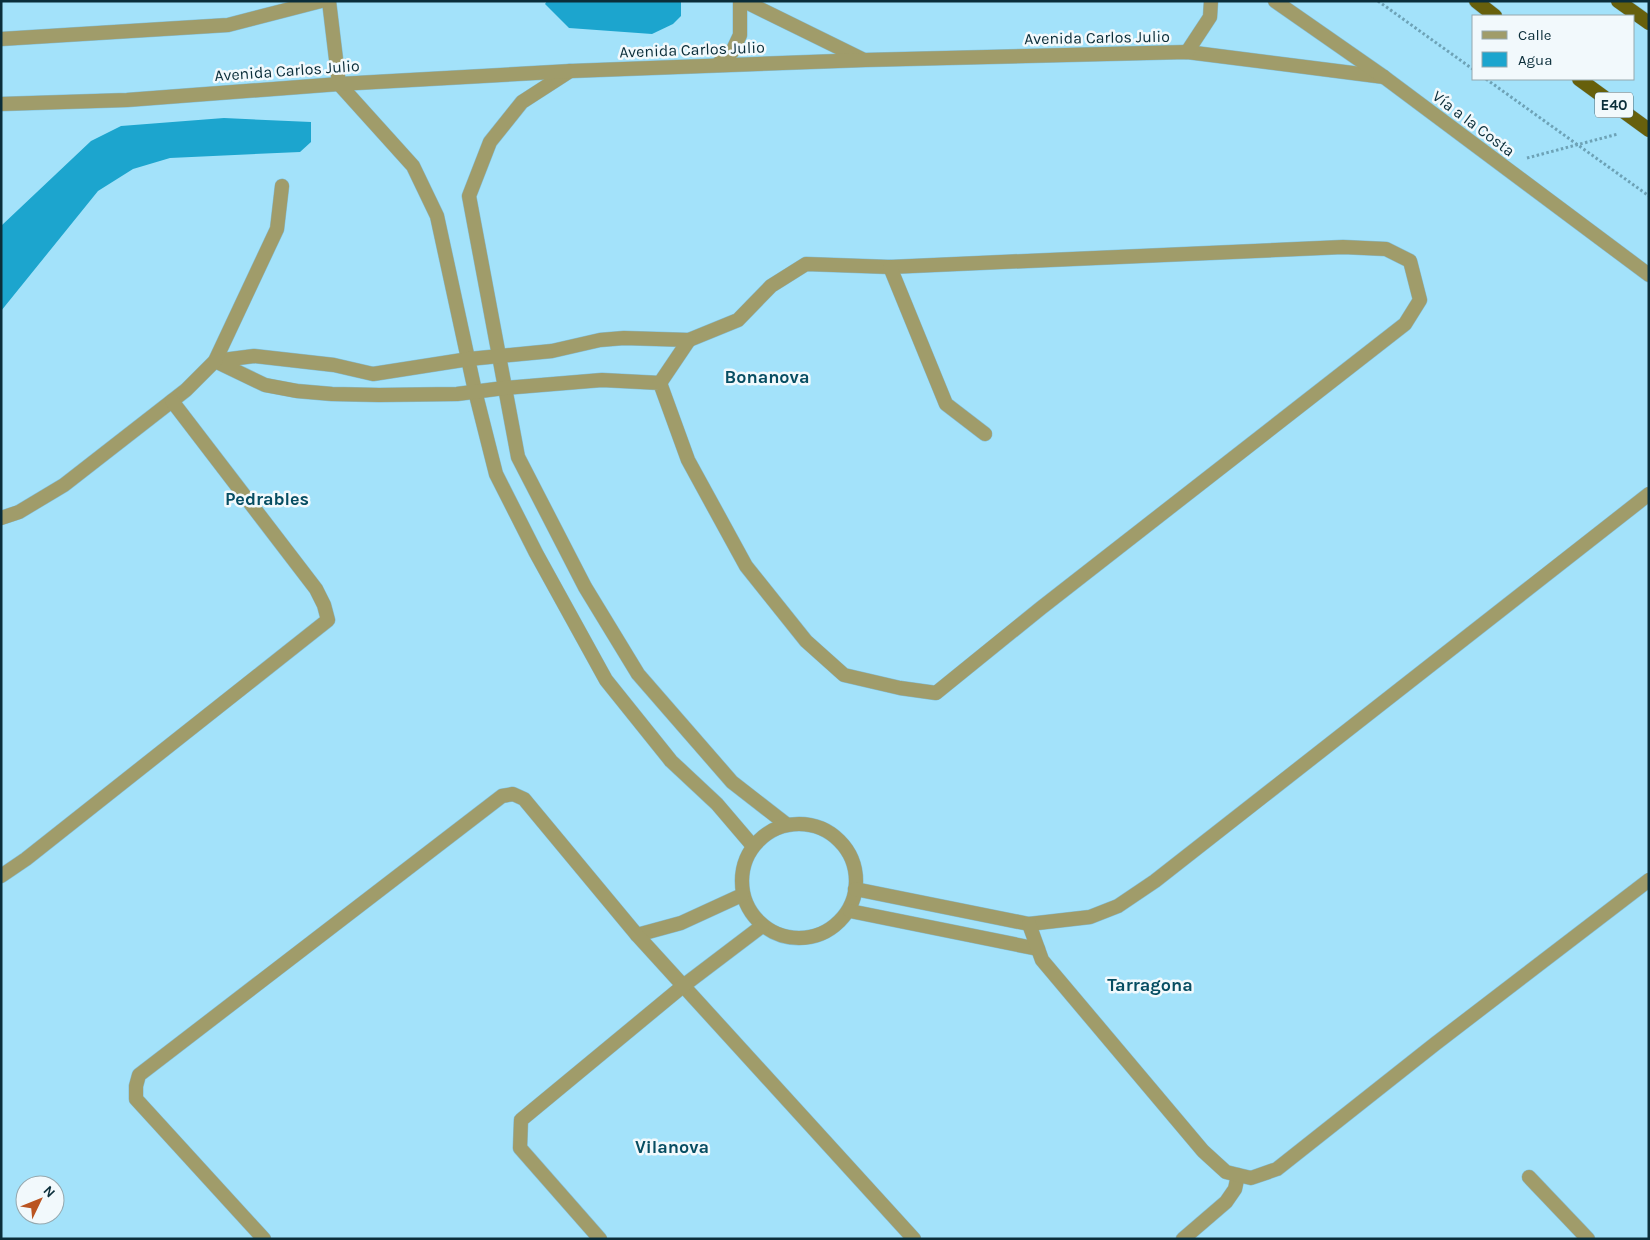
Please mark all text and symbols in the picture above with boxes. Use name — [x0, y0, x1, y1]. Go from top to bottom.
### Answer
legend — [1472, 15, 1635, 80]
text: Calle — [1518, 26, 1552, 44]
street label: Avenida Carlos Julio — [1024, 27, 1170, 48]
street label: Avenida Carlos Julio — [619, 37, 765, 62]
text: Agua — [1518, 51, 1552, 69]
street label: Avenida Carlos Julio — [214, 56, 360, 85]
street label: Vía a la Costa — [1429, 86, 1518, 160]
road number: E40 — [1595, 92, 1633, 118]
district label: Bonanova — [725, 366, 809, 388]
district label: Pedrables — [225, 488, 309, 510]
district label: Tarragona — [1107, 974, 1193, 996]
district label: Vilanova — [635, 1136, 709, 1158]
north arrow — [15, 1175, 65, 1225]
text: N — [39, 1182, 59, 1201]

